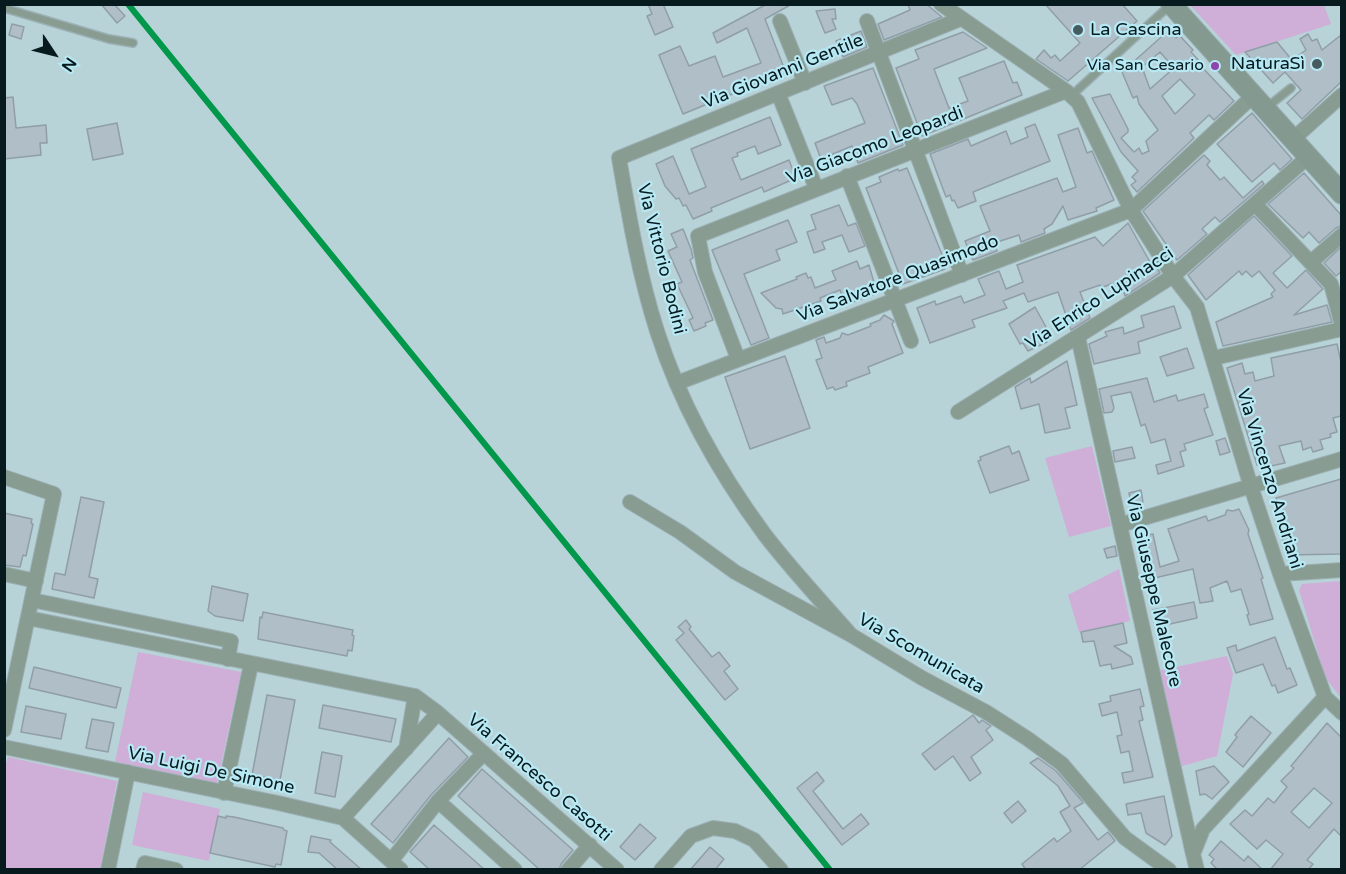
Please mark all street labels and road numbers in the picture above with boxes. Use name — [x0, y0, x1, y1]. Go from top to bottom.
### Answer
street label: Via Giovanni Gentile — [699, 30, 867, 114]
street label: Via Giacomo Leopardi — [783, 102, 967, 190]
street label: Via Vittorio Bodini — [632, 181, 690, 337]
street label: Via Salvatore Quasimodo — [794, 231, 1002, 327]
street label: Via Enrico Lupinacci — [1022, 243, 1178, 355]
street label: Via Vincenzo Andriani — [1231, 386, 1307, 572]
street label: Via Giuseppe Malecore — [1120, 493, 1186, 689]
street label: Via Scomunicata — [854, 609, 988, 699]
street label: Via Francesco Casotti — [463, 710, 615, 846]
street label: Via Luigi De Simone — [126, 743, 296, 799]

